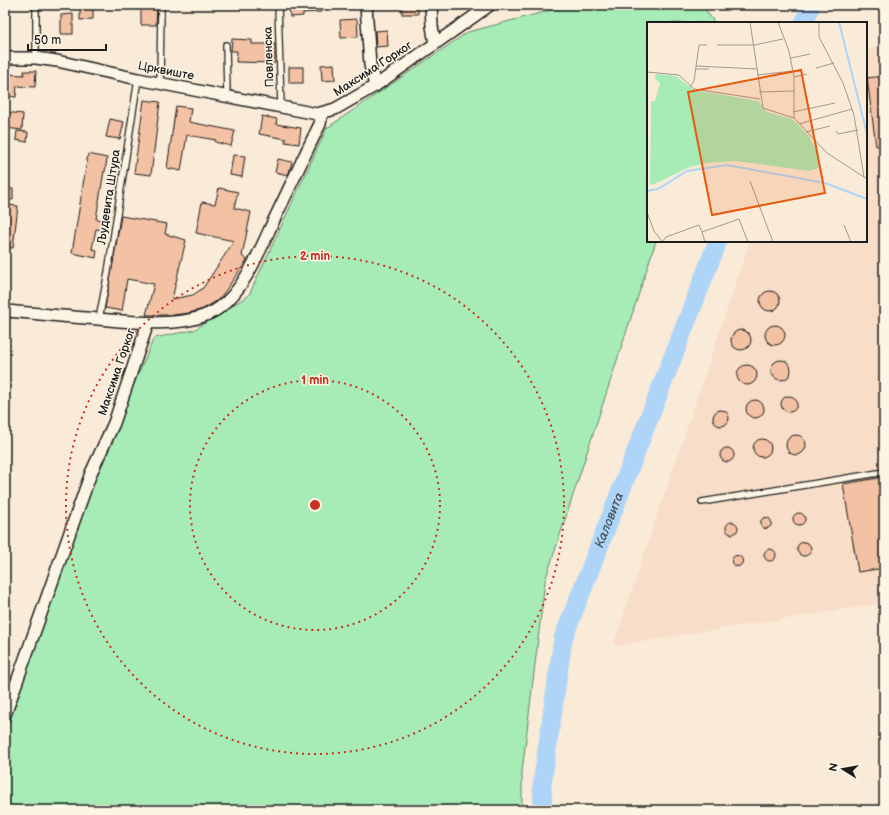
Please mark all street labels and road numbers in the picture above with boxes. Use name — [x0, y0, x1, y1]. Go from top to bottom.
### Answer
street label: Повленска — [260, 26, 278, 88]
street label: Максима Горког — [331, 38, 415, 100]
street label: Црквиште — [137, 58, 196, 84]
street label: Људевита Штура — [94, 148, 124, 247]
street label: Максима Горког — [95, 326, 139, 417]

